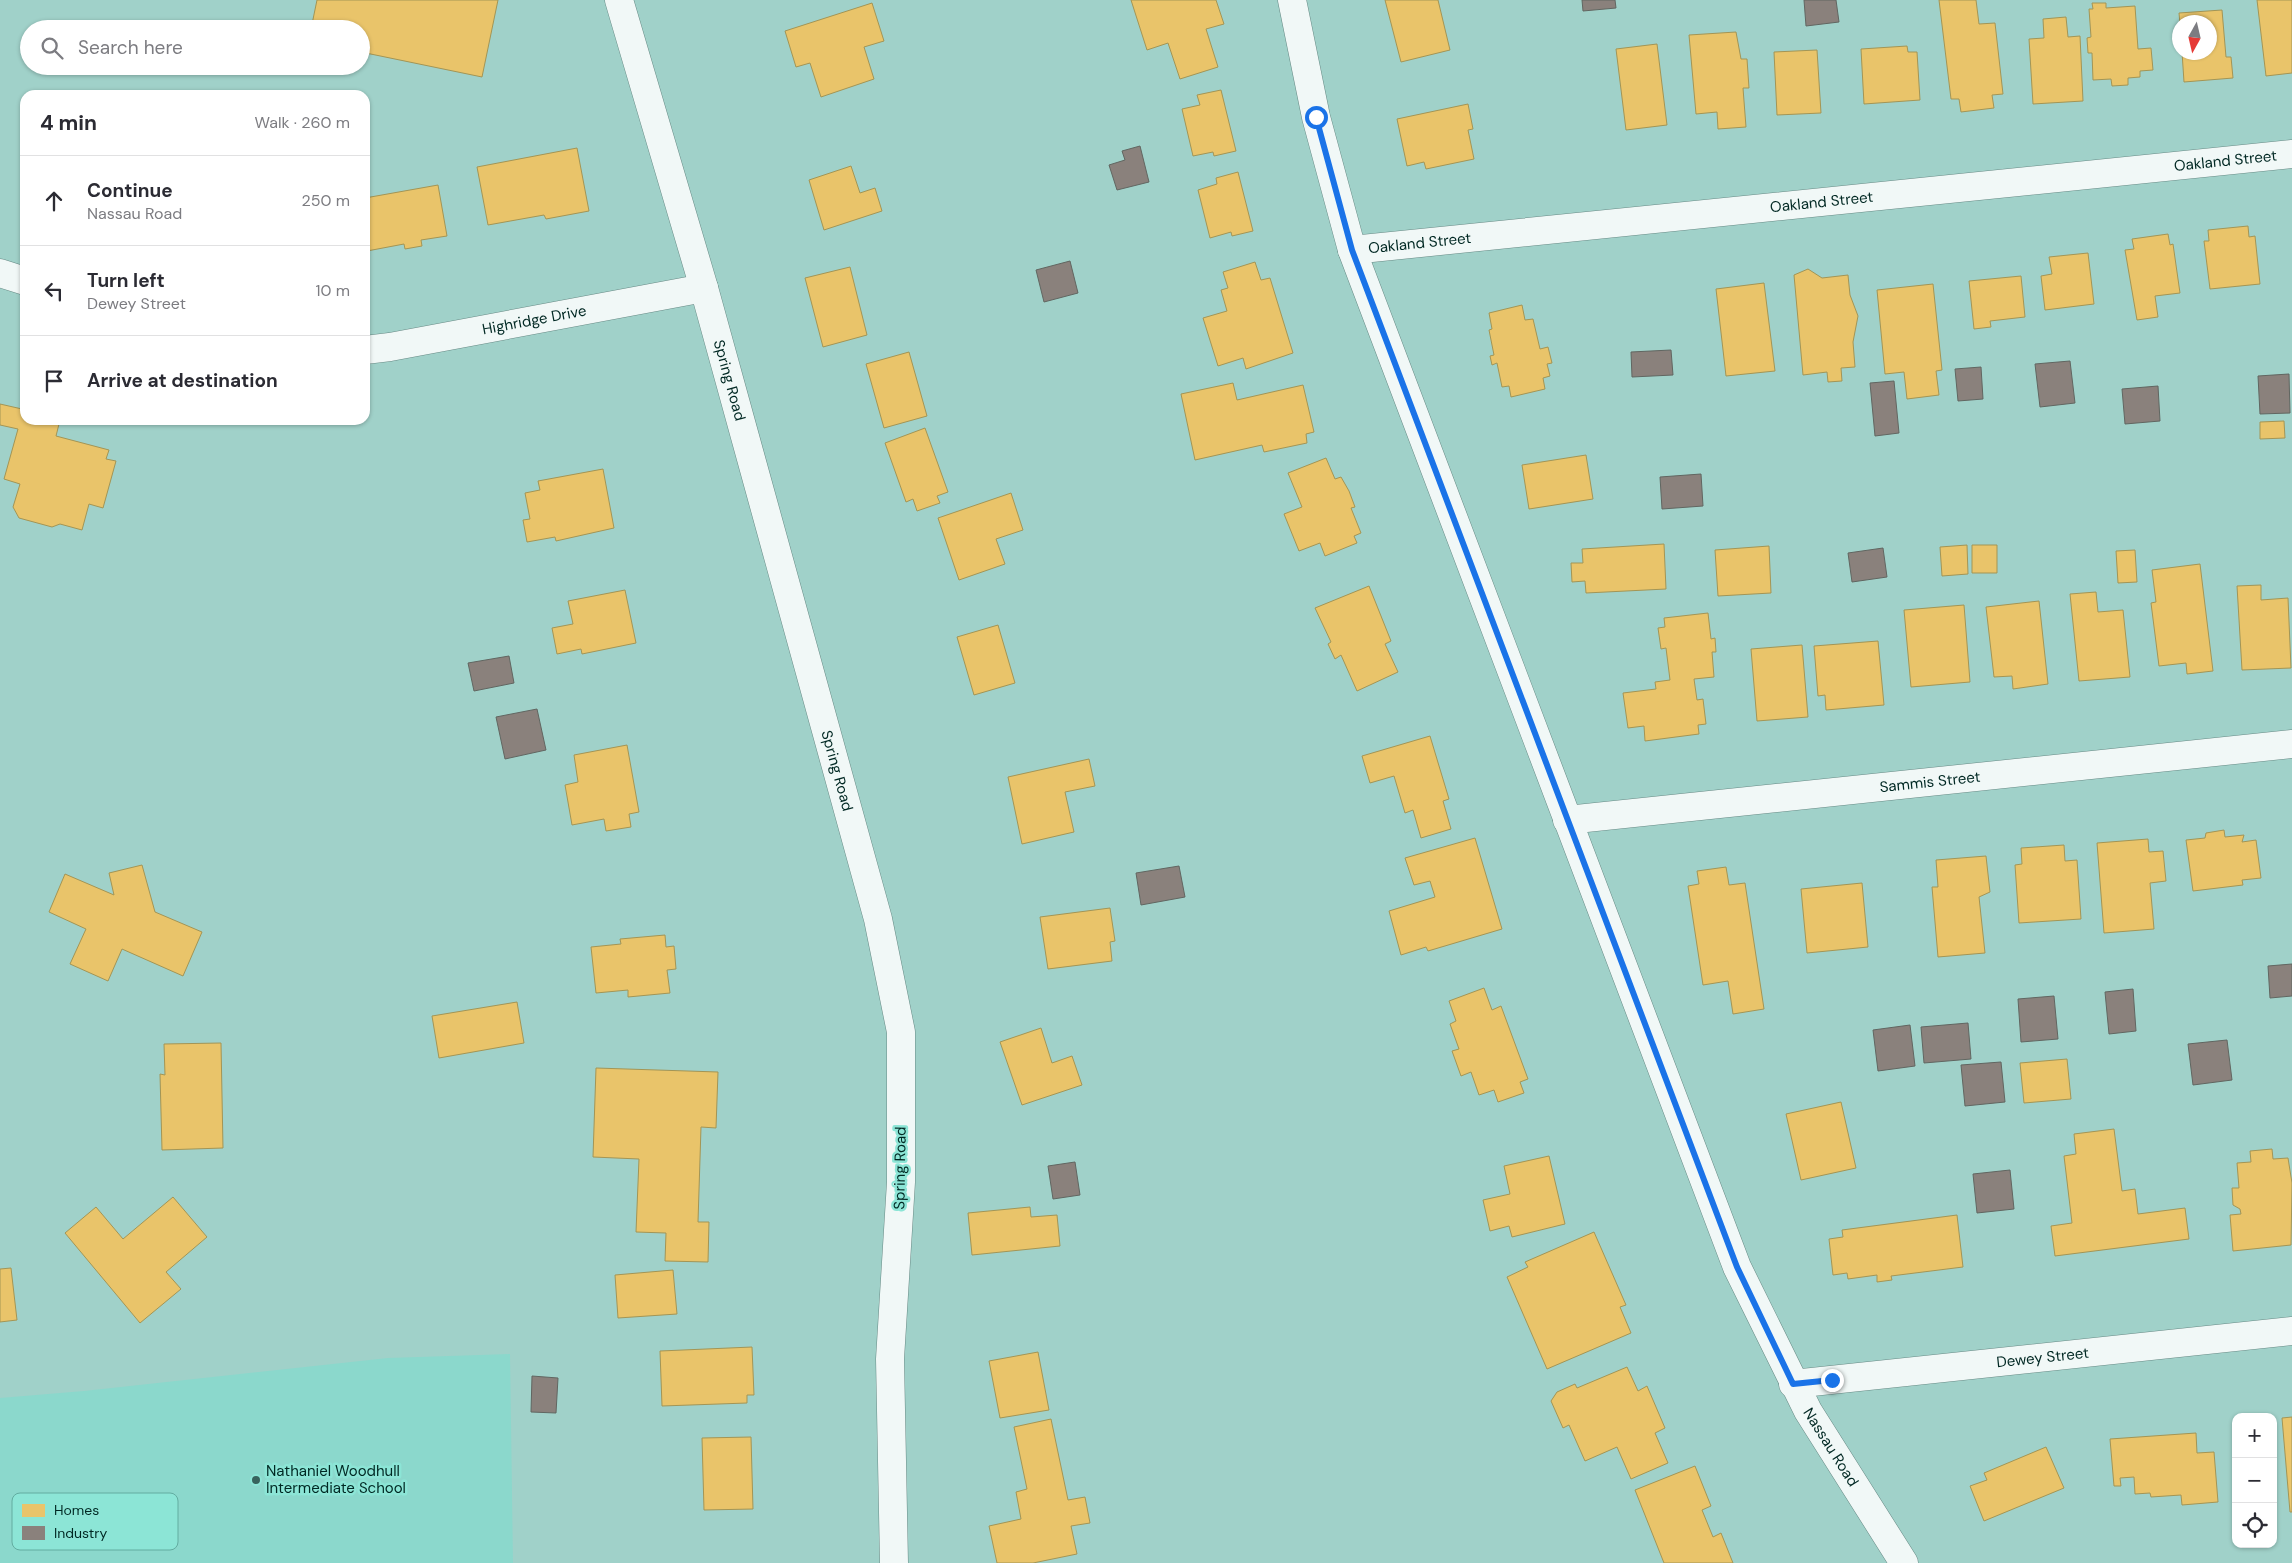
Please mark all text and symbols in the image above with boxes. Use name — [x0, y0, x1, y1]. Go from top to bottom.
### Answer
north arrow — [2172, 15, 2217, 60]
search box — [20, 20, 370, 75]
icon: search — [38, 34, 66, 62]
text: Search here — [78, 35, 183, 60]
route start — [1305, 106, 1328, 129]
text: 4 min — [40, 109, 97, 137]
text: Walk · 260 m — [255, 112, 350, 133]
street label: Oakland Street — [2173, 146, 2278, 176]
text: Continue — [87, 178, 173, 203]
icon: ahead — [40, 187, 68, 215]
street label: Oakland Street — [1769, 187, 1874, 217]
text: 250 m — [302, 190, 350, 211]
text: Nassau Road — [87, 203, 182, 224]
street label: Oakland Street — [1367, 228, 1472, 258]
text: Turn left — [87, 268, 165, 293]
icon: left — [40, 277, 68, 305]
text: 10 m — [316, 280, 350, 301]
text: Dewey Street — [87, 293, 186, 314]
street label: Highridge Drive — [481, 300, 588, 339]
street label: Spring Road — [709, 338, 750, 423]
icon: arrive — [40, 367, 68, 395]
text: Arrive at destination — [87, 368, 278, 393]
street label: Spring Road — [816, 728, 858, 813]
street label: Sammis Street — [1879, 767, 1982, 797]
street label: Spring Road — [889, 1126, 911, 1210]
street label: Dewey Street — [1995, 1343, 2090, 1372]
route end — [1821, 1369, 1844, 1392]
street label: Nassau Road — [1799, 1404, 1863, 1490]
map controls — [2232, 1413, 2277, 1548]
button: + — [2232, 1413, 2277, 1458]
button: − — [2232, 1458, 2277, 1503]
place label: Nathaniel Woodhull Intermediate School — [266, 1461, 406, 1498]
marker: Nathaniel Woodhull Intermediate School — [250, 1474, 262, 1486]
legend — [12, 1493, 178, 1550]
text: Homes — [54, 1501, 99, 1519]
button: locate — [2232, 1503, 2277, 1548]
text: Industry — [54, 1524, 107, 1542]

